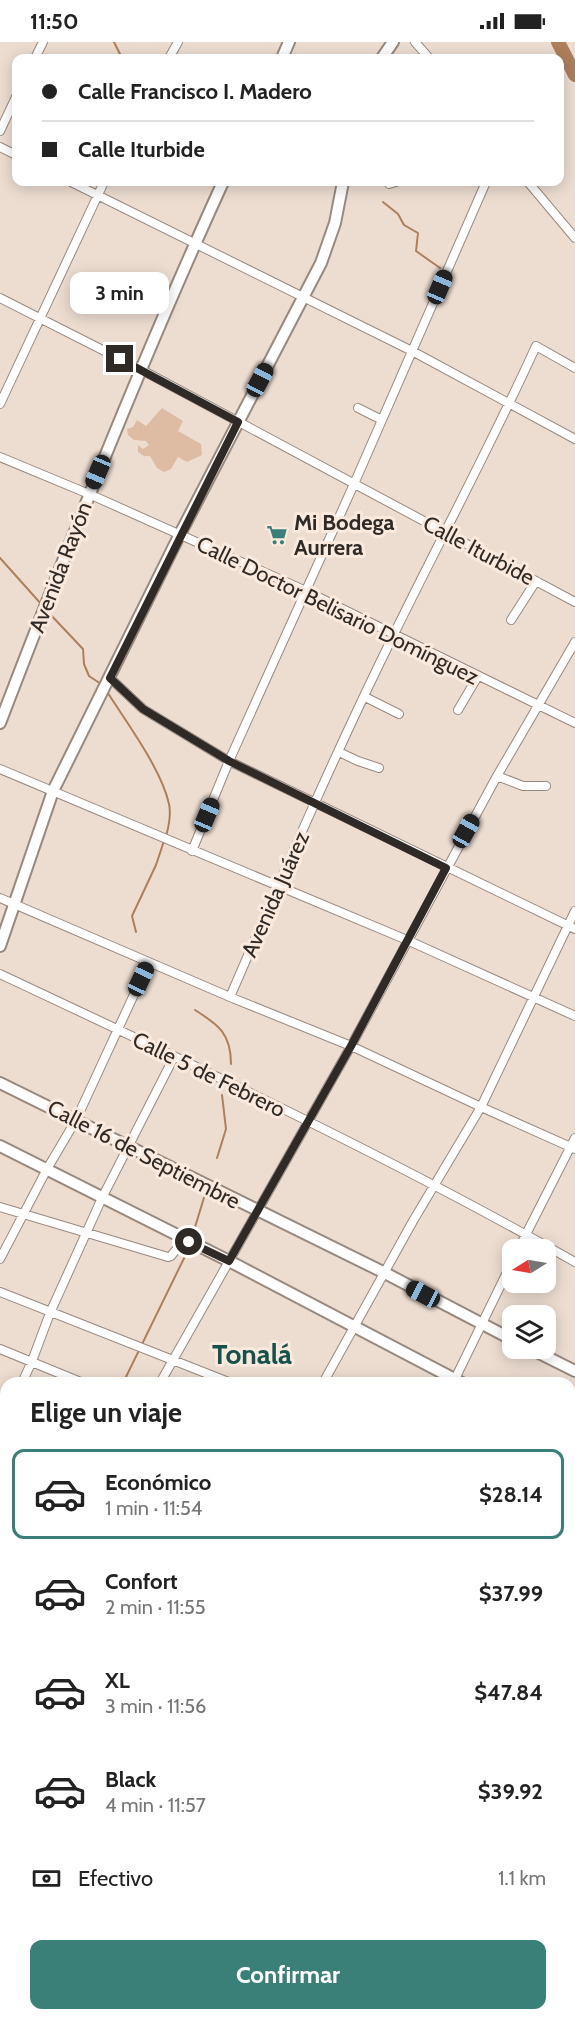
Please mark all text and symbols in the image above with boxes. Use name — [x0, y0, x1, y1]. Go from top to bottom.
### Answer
text: 11:50 — [30, 8, 78, 35]
text: Calle Francisco I. Madero — [78, 78, 312, 105]
text: Calle Iturbide — [78, 136, 205, 163]
car — [425, 267, 455, 307]
callout: 3 min — [70, 272, 170, 314]
text: 3 min — [95, 281, 144, 305]
route end — [106, 345, 133, 372]
car — [244, 360, 276, 400]
car — [83, 452, 113, 492]
street label: Avenida Rayón — [23, 498, 98, 636]
place label: Mi Bodega Aurrera — [294, 509, 395, 561]
street label: Calle Iturbide — [418, 510, 539, 591]
supermarket icon: Mi Bodega Aurrera — [265, 523, 289, 547]
street label: Calle Doctor Belisario Domínguez — [192, 530, 483, 691]
car — [192, 795, 222, 835]
car — [449, 811, 483, 851]
street label: Avenida Juárez — [236, 827, 315, 961]
car — [125, 959, 157, 999]
street label: Calle 5 de Febrero — [128, 1026, 290, 1123]
street label: Calle 16 de Septiembre — [43, 1094, 245, 1215]
route start — [175, 1228, 202, 1255]
north arrow — [502, 1239, 556, 1293]
map controls — [502, 1239, 556, 1359]
car — [403, 1278, 443, 1310]
button: layers — [502, 1305, 556, 1359]
district label: Tonalá — [212, 1337, 292, 1371]
text: Elige un viaje — [30, 1396, 182, 1429]
icon: car — [33, 1467, 87, 1521]
text: Económico — [105, 1469, 211, 1496]
text: $28.14 — [479, 1481, 543, 1508]
text: 1 min · 11:54 — [105, 1496, 202, 1520]
icon: car — [33, 1566, 87, 1620]
text: Confort — [105, 1568, 178, 1595]
text: $37.99 — [479, 1580, 543, 1607]
text: 2 min · 11:55 — [105, 1595, 206, 1619]
icon: car — [33, 1665, 87, 1719]
text: XL — [105, 1667, 130, 1694]
text: $47.84 — [474, 1679, 543, 1706]
text: 3 min · 11:56 — [105, 1694, 206, 1718]
icon: car — [33, 1764, 87, 1818]
text: Black — [105, 1766, 156, 1793]
text: $39.92 — [478, 1778, 543, 1805]
text: 4 min · 11:57 — [105, 1793, 206, 1817]
icon: cash — [30, 1862, 63, 1895]
text: Efectivo — [78, 1865, 153, 1892]
text: 1.1 km — [498, 1866, 546, 1890]
button: Confirmar — [30, 1940, 546, 2009]

